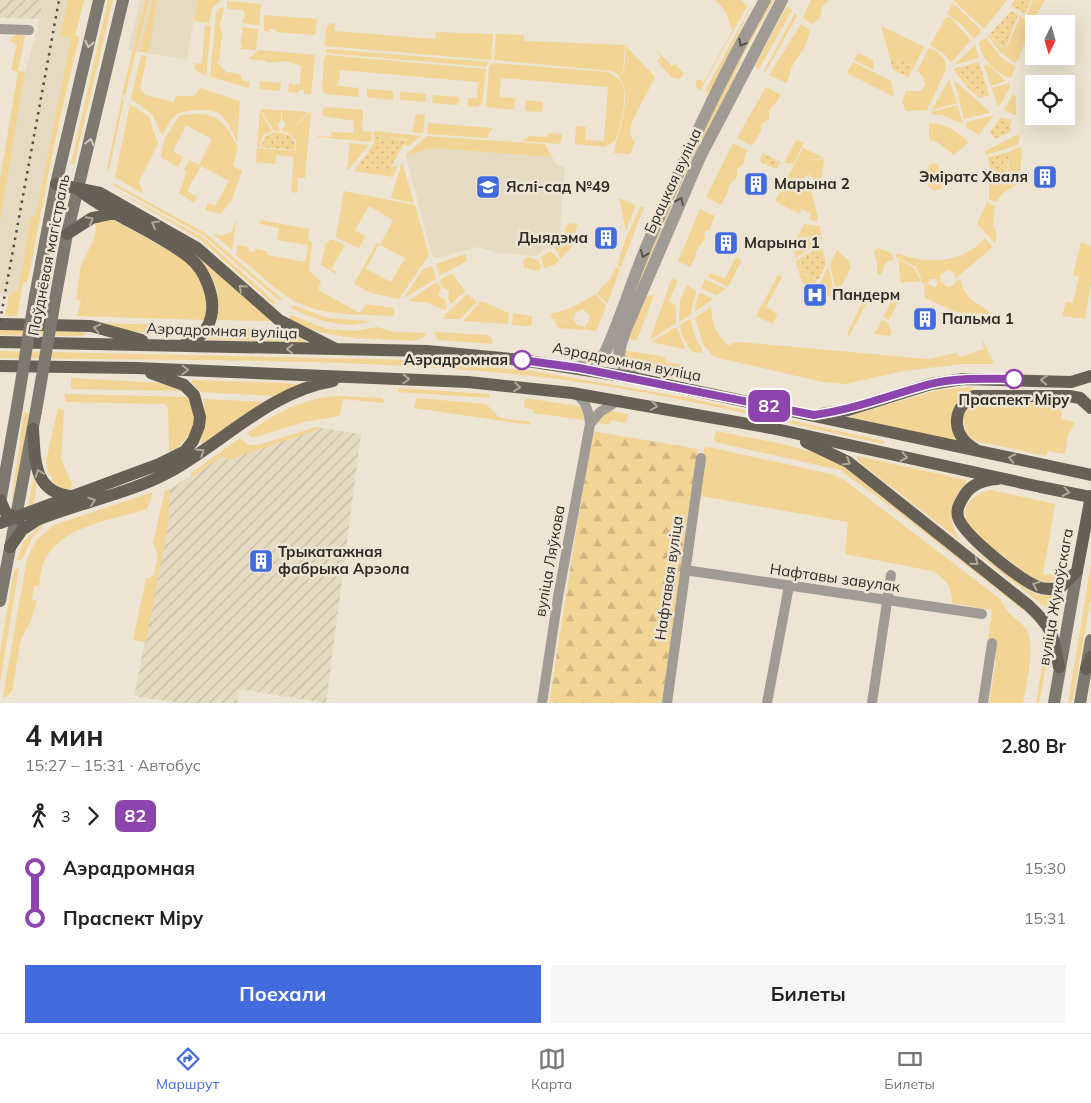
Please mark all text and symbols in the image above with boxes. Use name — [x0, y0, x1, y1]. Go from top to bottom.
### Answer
north arrow — [1025, 15, 1075, 65]
map controls — [1025, 15, 1075, 125]
one-way arrow — [738, 38, 748, 47]
one-way arrow — [84, 39, 95, 48]
button: locate — [1025, 75, 1075, 125]
street label: Брацкая вуліца — [640, 125, 705, 236]
one-way arrow — [84, 137, 95, 146]
building icon: Эміратс Хваля — [1032, 164, 1058, 190]
place label: Эміратс Хваля — [919, 167, 1028, 186]
building icon: Марына 2 — [743, 171, 769, 197]
street label: Паўднёвая магістраль — [24, 173, 73, 337]
school or university icon: Яслі-сад №49 — [475, 174, 501, 200]
place label: Марына 2 — [774, 174, 850, 193]
place label: Яслі-сад №49 — [506, 177, 610, 196]
one-way arrow — [674, 197, 685, 206]
one-way arrow — [84, 216, 93, 226]
one-way arrow — [151, 220, 160, 230]
building icon: Дыядэма — [593, 225, 619, 251]
place label: Дыядэма — [518, 228, 588, 247]
building icon: Марына 1 — [713, 230, 739, 256]
place label: Марына 1 — [744, 233, 820, 252]
one-way arrow — [639, 249, 650, 258]
hospital icon: Пандерм — [802, 282, 828, 308]
one-way arrow — [238, 285, 247, 294]
place label: Пандерм — [832, 285, 900, 304]
building icon: Пальма 1 — [912, 306, 938, 332]
place label: Пальма 1 — [942, 309, 1014, 328]
street label: Аэрадромная вуліца — [146, 318, 298, 343]
one-way arrow — [93, 323, 102, 334]
street label: Аэрадромная вуліца — [551, 338, 703, 385]
one-way arrow — [286, 344, 294, 354]
place label: Аэрадромная — [404, 350, 508, 369]
marker: Аэрадромная — [512, 350, 532, 370]
one-way arrow — [182, 365, 189, 375]
marker: Праспект Міру — [1004, 369, 1024, 389]
one-way arrow — [402, 374, 410, 384]
one-way arrow — [1039, 375, 1047, 386]
one-way arrow — [513, 381, 521, 392]
line badge: 82 — [746, 390, 792, 422]
place label: Праспект Міру — [959, 390, 1070, 409]
text: 82 — [758, 394, 780, 417]
one-way arrow — [650, 400, 659, 411]
one-way arrow — [195, 449, 205, 458]
one-way arrow — [899, 451, 908, 462]
one-way arrow — [1007, 453, 1016, 464]
one-way arrow — [842, 455, 851, 465]
one-way arrow — [35, 469, 45, 478]
one-way arrow — [1061, 486, 1070, 497]
one-way arrow — [87, 496, 95, 506]
street label: вуліца Ляўкова — [530, 504, 569, 618]
street label: Нафтавая вуліца — [650, 515, 687, 641]
street label: вуліца Жукоўскага — [1034, 527, 1077, 667]
place label: Трыкатажная фабрыка Арэола — [278, 542, 409, 578]
building icon: Трыкатажная фабрыка Арэола — [248, 548, 274, 574]
one-way arrow — [969, 557, 978, 565]
street label: Нафтавы завулак — [769, 559, 902, 596]
one-way arrow — [1032, 581, 1041, 591]
text: 4 мин — [25, 718, 104, 753]
text: 2.80 Br — [1001, 734, 1066, 758]
text: 15:27 – 15:31 · Автобус — [25, 755, 201, 775]
icon: walk — [25, 802, 53, 830]
icon: forward — [79, 802, 107, 830]
text: 82 — [125, 804, 146, 827]
text: 3 — [61, 806, 71, 826]
text: Аэрадромная — [63, 856, 195, 880]
text: 15:30 — [1024, 858, 1066, 878]
text: Праспект Міру — [63, 906, 203, 930]
text: 15:31 — [1024, 908, 1066, 928]
button: Поехали — [25, 965, 541, 1023]
button: Билеты — [551, 965, 1066, 1023]
tab: Маршрут — [156, 1045, 219, 1093]
tab: Карта — [531, 1045, 572, 1093]
tab: Билеты — [884, 1045, 935, 1093]

